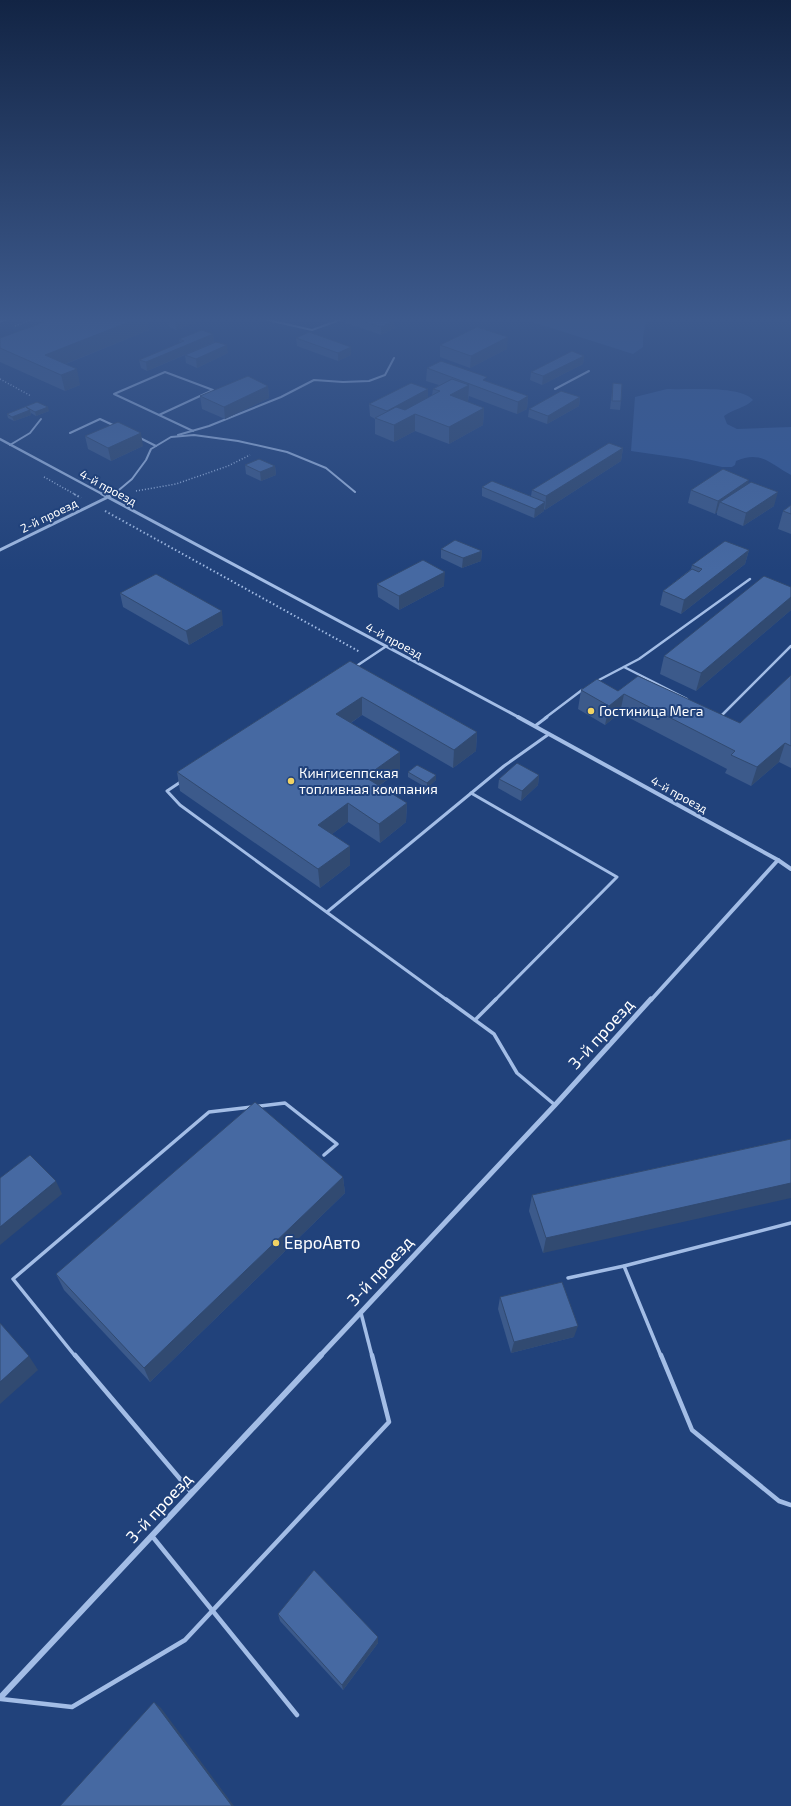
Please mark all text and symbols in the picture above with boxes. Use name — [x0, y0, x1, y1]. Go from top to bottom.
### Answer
street label: 4-й проезд — [78, 466, 139, 508]
street label: 2-й проезд — [18, 495, 80, 535]
street label: 4-й проезд — [364, 619, 425, 661]
place label: Гостиница Мега — [599, 702, 704, 719]
marker: Гостиница Мега — [586, 706, 596, 716]
place label: Кингисеппская топливная компания — [299, 764, 438, 797]
street label: 4-й проезд — [649, 773, 710, 815]
marker: Кингисеппская топливная компания — [286, 776, 296, 786]
street label: 3-й проезд — [563, 994, 638, 1073]
street label: 3-й проезд — [342, 1231, 417, 1310]
place label: ЕвроАвто — [284, 1232, 360, 1253]
marker: ЕвроАвто — [271, 1238, 281, 1248]
street label: 3-й проезд — [121, 1468, 196, 1547]

